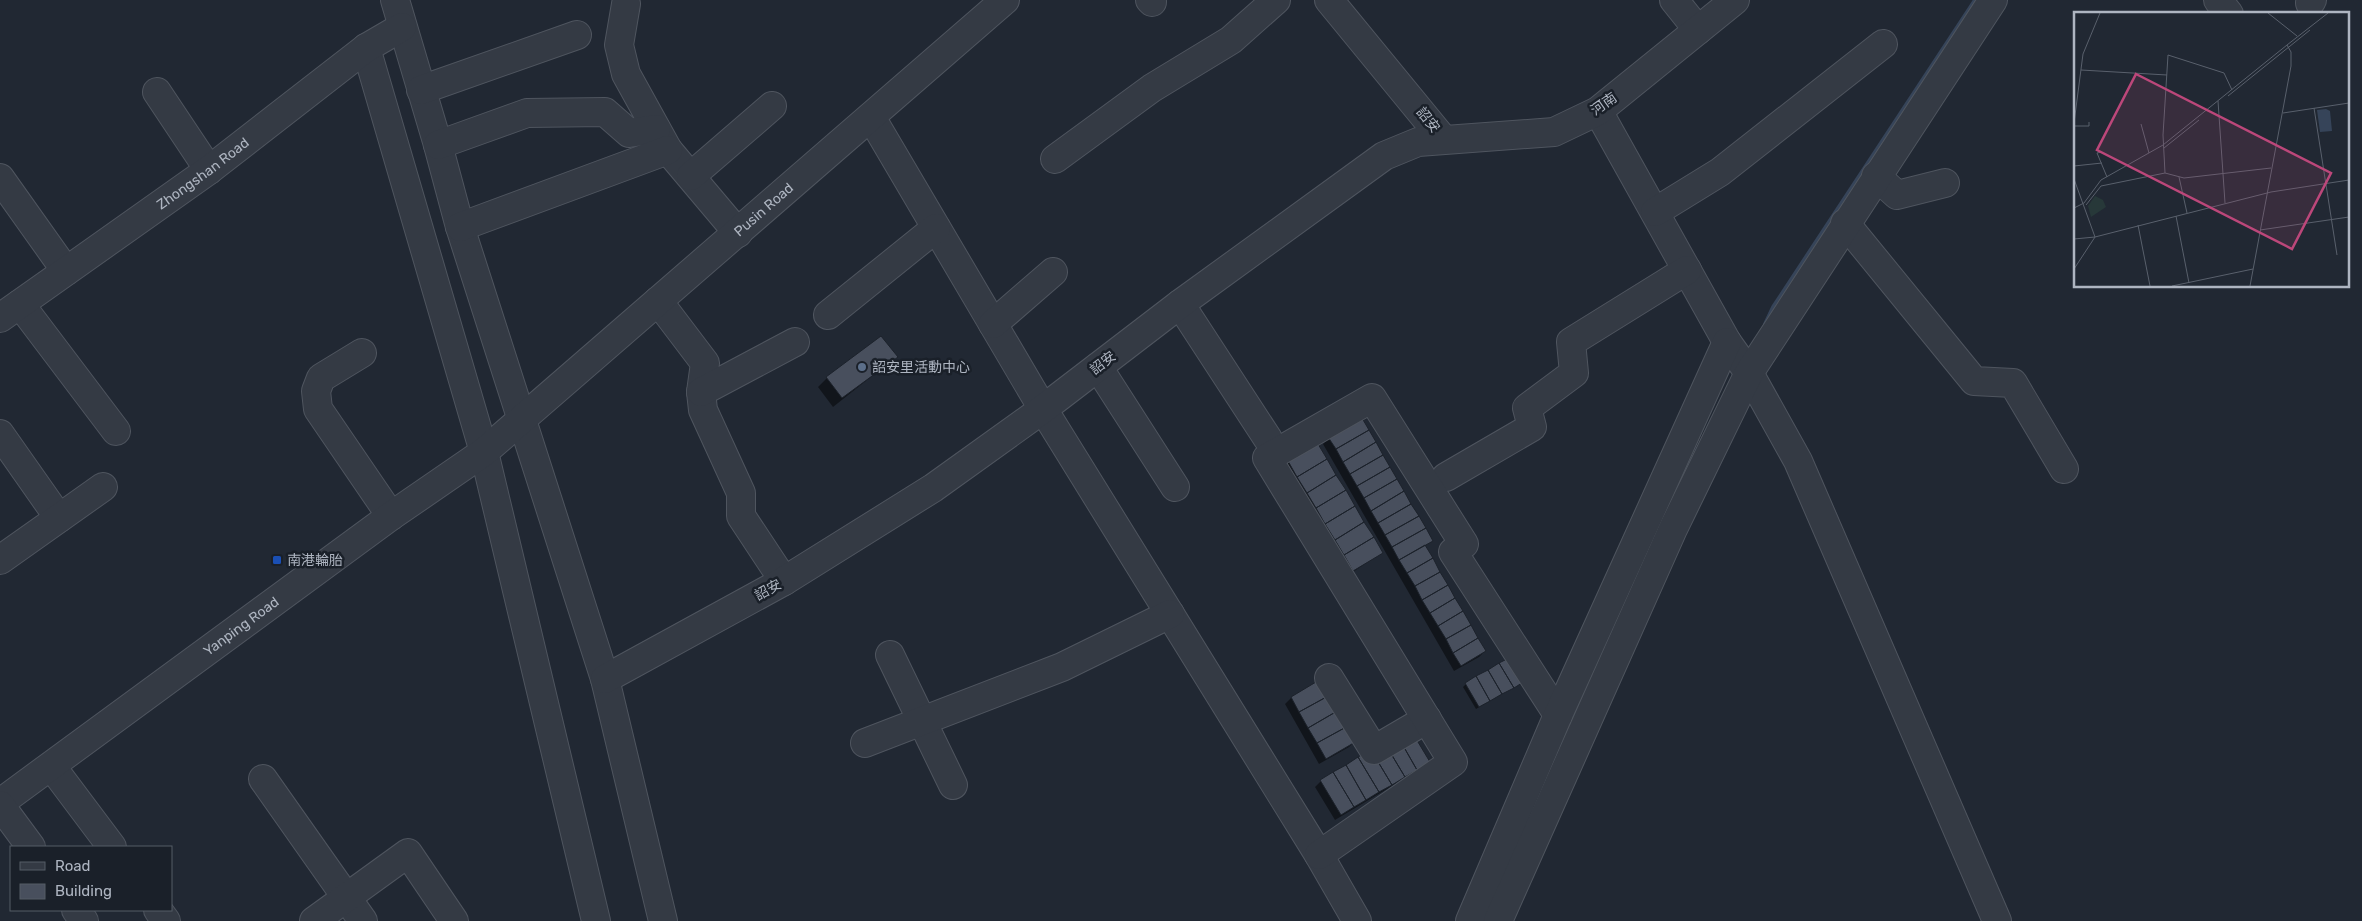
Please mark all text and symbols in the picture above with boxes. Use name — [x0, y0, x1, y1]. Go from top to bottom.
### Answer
inset map — [2074, 12, 2350, 288]
street label: 河南 — [1588, 89, 1620, 119]
street label: 詔安 — [1413, 104, 1443, 136]
street label: Zhongshan Road — [153, 134, 252, 213]
street label: Pusin Road — [730, 179, 797, 240]
street label: 詔安 — [1087, 348, 1119, 378]
place label: 詔安里活動中心 — [872, 359, 970, 376]
marker: 詔安里活動中心 — [856, 361, 868, 373]
place label: 南港輪胎 — [287, 552, 343, 569]
marker: 南港輪胎 — [271, 554, 283, 566]
street label: 詔安 — [752, 576, 784, 604]
street label: Yanping Road — [200, 593, 282, 659]
legend — [10, 846, 172, 911]
text: Road — [55, 857, 91, 875]
text: Building — [55, 882, 112, 900]

